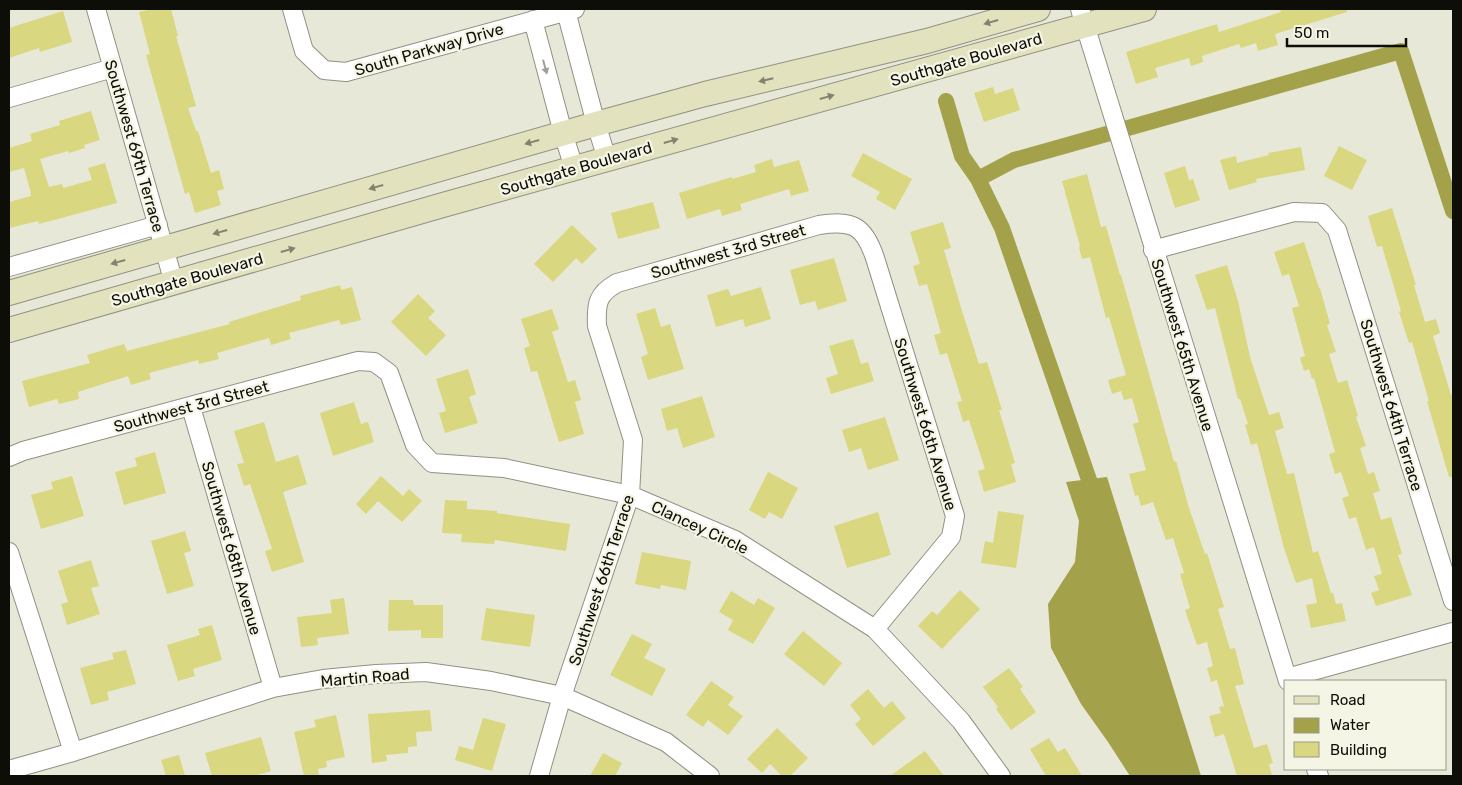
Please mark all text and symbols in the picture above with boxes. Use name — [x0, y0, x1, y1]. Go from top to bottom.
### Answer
scale bar — [1287, 15, 1406, 47]
street label: South Parkway Drive — [352, 19, 506, 80]
one-way arrow — [983, 19, 998, 27]
text: 50 m — [1294, 24, 1329, 42]
street label: Southgate Boulevard — [888, 29, 1044, 90]
street label: Southwest 69th Terrace — [101, 58, 168, 235]
one-way arrow — [542, 60, 550, 75]
one-way arrow — [758, 76, 773, 84]
one-way arrow — [820, 93, 835, 101]
one-way arrow — [663, 137, 678, 145]
street label: Southgate Boulevard — [498, 138, 654, 199]
one-way arrow — [524, 139, 539, 147]
one-way arrow — [368, 184, 383, 192]
street label: Southwest 3rd Street — [649, 220, 808, 283]
one-way arrow — [212, 229, 227, 237]
one-way arrow — [281, 246, 296, 254]
street label: Southgate Boulevard — [109, 249, 265, 310]
street label: Southwest 65th Avenue — [1147, 257, 1218, 434]
one-way arrow — [110, 258, 125, 266]
street label: Southwest 64th Terrace — [1356, 317, 1427, 494]
street label: Southwest 66th Avenue — [890, 336, 961, 513]
street label: Southwest 3rd Street — [112, 377, 271, 436]
street label: Southwest 68th Avenue — [198, 459, 265, 637]
street label: Southwest 66th Terrace — [565, 492, 638, 668]
street label: Clancey Circle — [648, 497, 751, 558]
street label: Martin Road — [320, 664, 410, 691]
legend — [1284, 680, 1447, 770]
text: Road — [1330, 691, 1366, 709]
text: Water — [1330, 716, 1370, 734]
text: Building — [1330, 741, 1387, 759]

